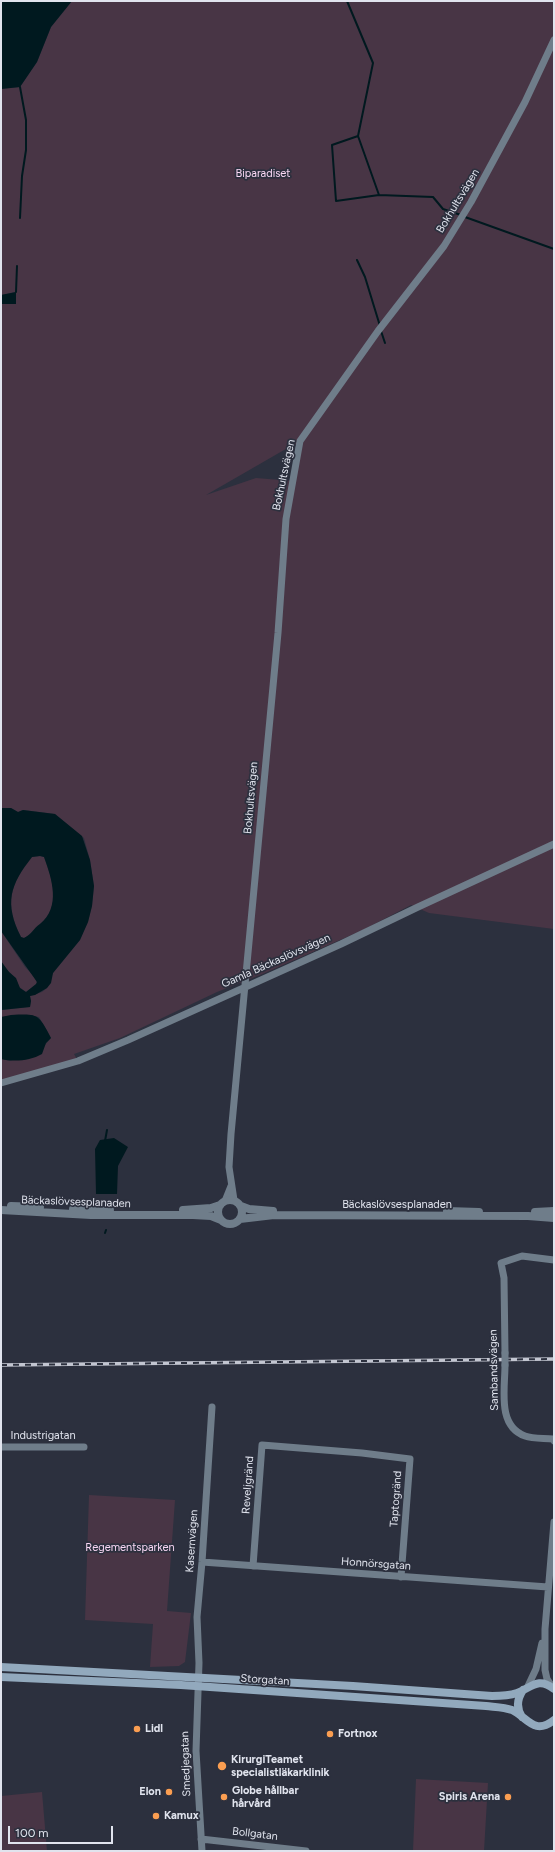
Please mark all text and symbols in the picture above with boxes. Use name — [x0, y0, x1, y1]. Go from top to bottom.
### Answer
park label: Biparadiset — [236, 167, 290, 181]
street label: Bokhultsvägen — [434, 167, 482, 235]
street label: Bokhultsvägen — [270, 438, 298, 512]
street label: Bokhultsvägen — [241, 761, 261, 835]
street label: Gamla Bäckaslövsvägen — [220, 931, 332, 991]
street label: Bäckaslövsesplanaden — [21, 1193, 131, 1211]
street label: Bäckaslövsesplanaden — [342, 1198, 452, 1212]
street label: Sambandsvägen — [487, 1329, 501, 1411]
street label: Industrigatan — [10, 1429, 76, 1443]
street label: Reveljgränd — [239, 1456, 257, 1514]
street label: Taptogränd — [387, 1470, 405, 1528]
street label: Kasernvägen — [183, 1509, 201, 1573]
park label: Regementsparken — [85, 1541, 175, 1555]
street label: Honnörsgatan — [341, 1555, 411, 1573]
street label: Storgatan — [240, 1672, 290, 1688]
place label: Lidl — [145, 1722, 163, 1736]
marker: Lidl — [132, 1724, 142, 1734]
place label: Fortnox — [338, 1727, 377, 1741]
marker: Fortnox — [325, 1729, 335, 1739]
street label: Smedjegatan — [178, 1731, 194, 1797]
place label: KirurgiTeamet specialistläkarklinik — [231, 1753, 329, 1779]
marker: KirurgiTeamet specialistläkarklinik — [216, 1760, 228, 1772]
place label: Globe hållbar hårvård — [232, 1784, 299, 1810]
place label: Elon — [139, 1785, 161, 1799]
marker: Elon — [164, 1787, 174, 1797]
place label: Spiris Arena — [439, 1790, 500, 1804]
marker: Globe hållbar hårvård — [219, 1792, 229, 1802]
marker: Spiris Arena — [503, 1792, 513, 1802]
place label: Kamux — [164, 1809, 199, 1823]
marker: Kamux — [151, 1811, 161, 1821]
scale bar — [10, 1818, 115, 1844]
street label: Bollgatan — [231, 1825, 279, 1843]
text: 100 m — [15, 1826, 49, 1840]

